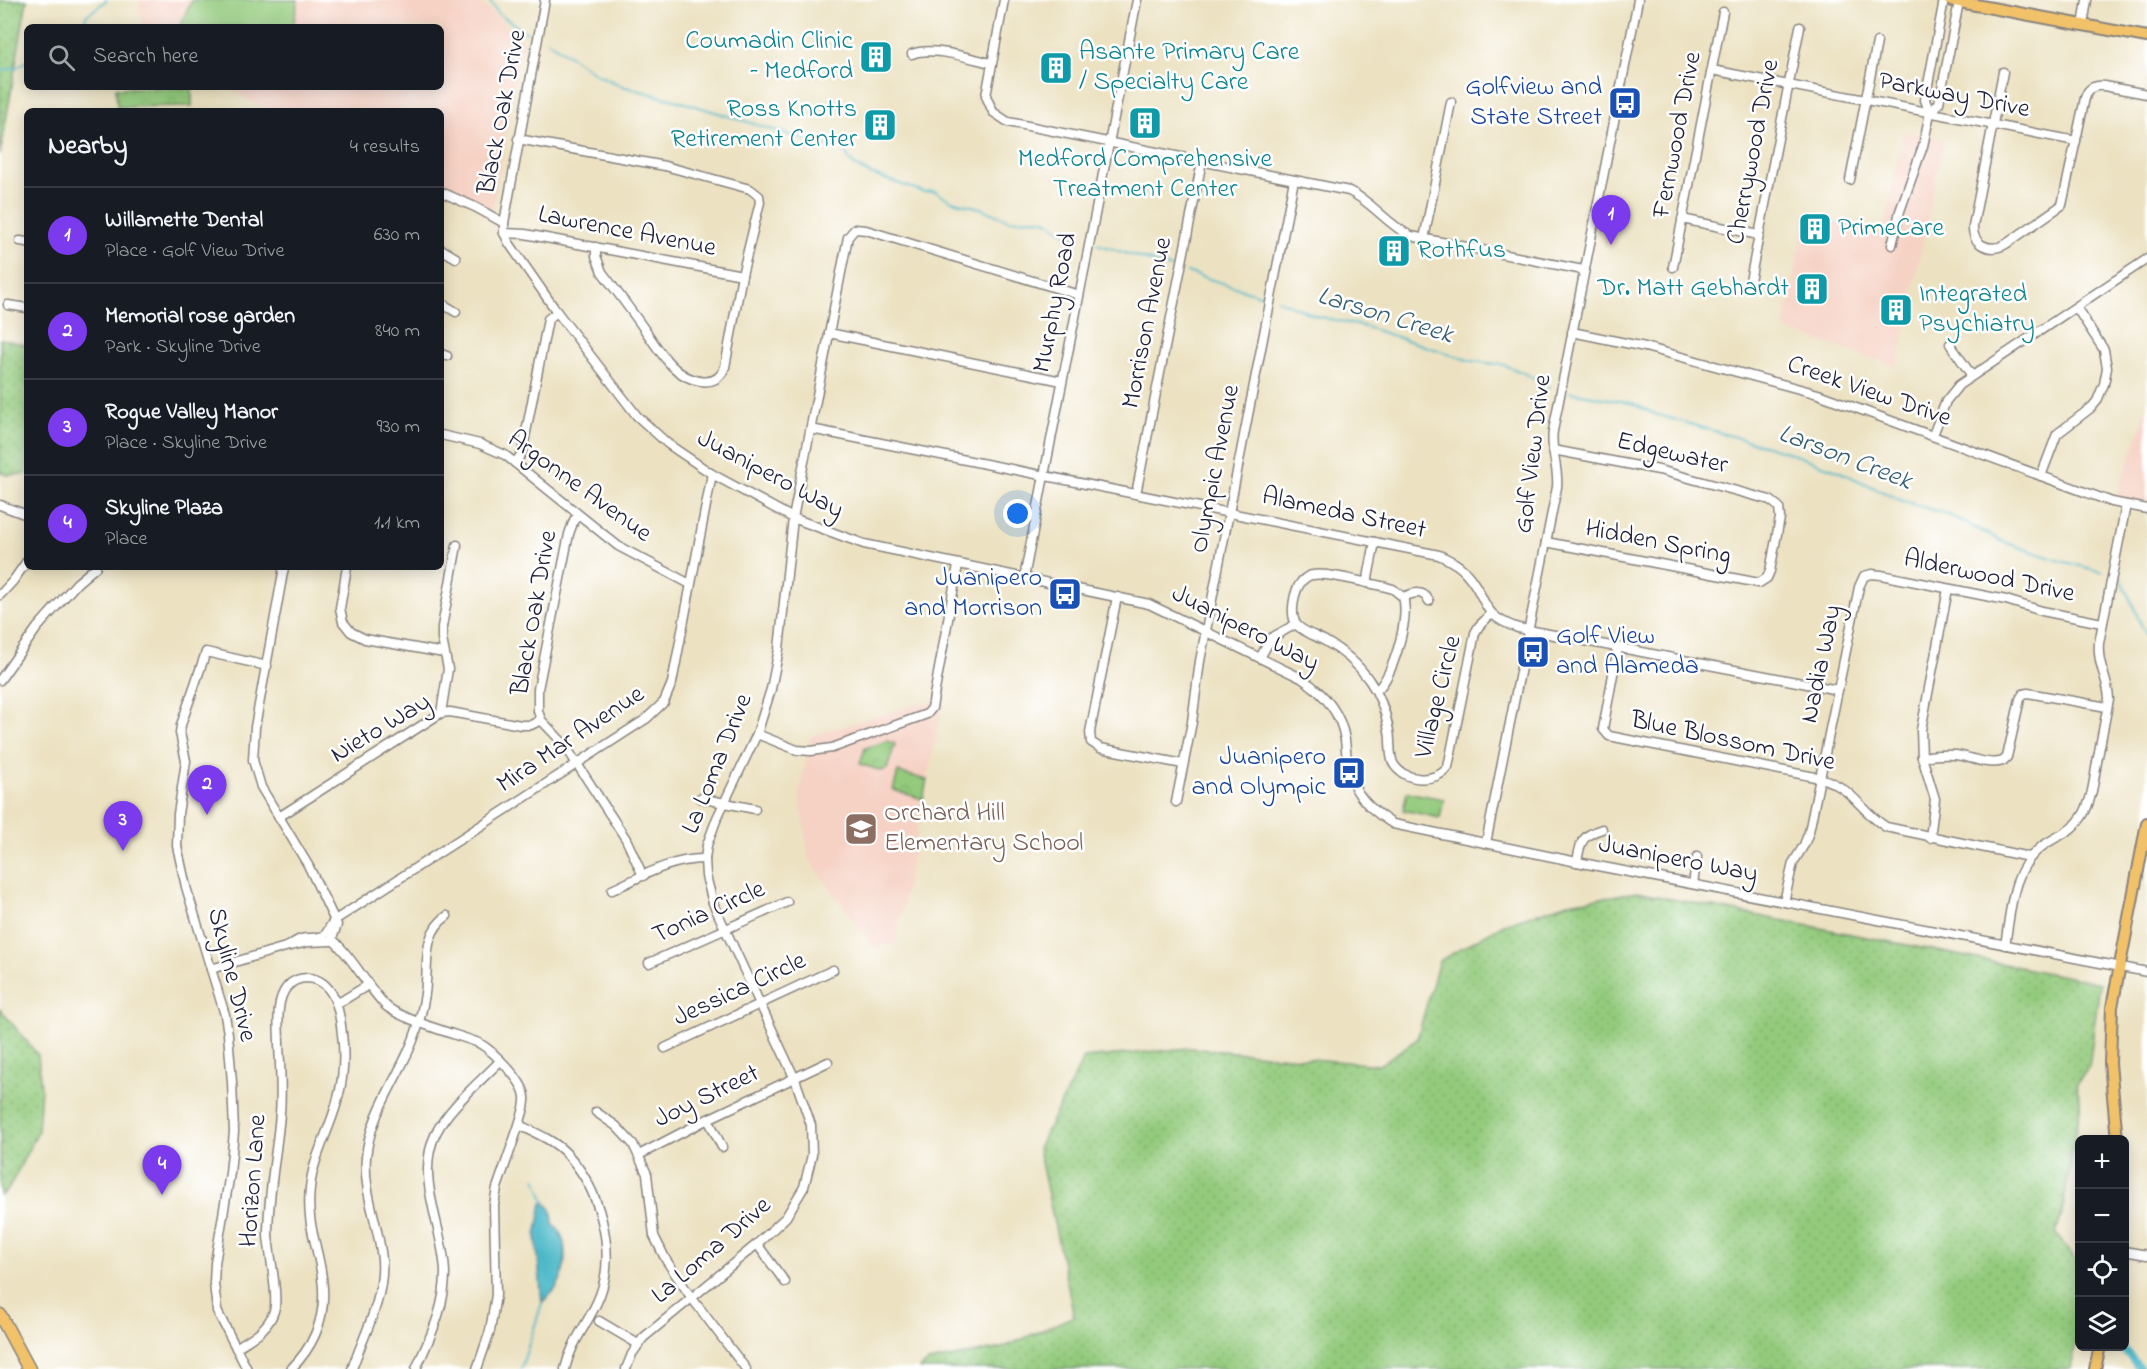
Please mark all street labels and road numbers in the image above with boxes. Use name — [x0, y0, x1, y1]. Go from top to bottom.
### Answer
street label: Black Oak Drive — [468, 26, 538, 199]
street label: Fernwood Drive — [1643, 48, 1713, 222]
street label: Cherrywood Drive — [1717, 56, 1791, 248]
street label: Parkway Drive — [1875, 63, 2033, 129]
street label: Lawrence Avenue — [535, 196, 720, 268]
street label: Murphy Road — [1024, 229, 1088, 376]
street label: Morrison Avenue — [1113, 234, 1183, 412]
street label: Creek View Drive — [1782, 346, 1956, 438]
street label: Golf View Drive — [1505, 372, 1563, 536]
street label: Olympic Avenue — [1181, 381, 1251, 556]
street label: Juanipero Way — [690, 420, 850, 530]
street label: Argonne Avenue — [499, 421, 660, 553]
street label: Edgewater — [1613, 423, 1732, 485]
street label: Alameda Street — [1258, 478, 1430, 550]
street label: Hidden Spring — [1582, 510, 1734, 576]
street label: Black Oak Drive — [502, 527, 568, 700]
street label: Alderwood Drive — [1900, 540, 2078, 614]
street label: Juanipero Way — [1164, 575, 1326, 683]
street label: Nadia Way — [1791, 601, 1853, 727]
street label: Village Circle — [1405, 631, 1473, 763]
street label: Mira Mar Avenue — [489, 676, 653, 804]
street label: Nieto Way — [324, 684, 438, 774]
street label: La Loma Drive — [673, 688, 764, 840]
street label: Blue Blossom Drive — [1626, 702, 1839, 782]
street label: Juanipero Way — [1595, 826, 1761, 894]
street label: Tonia Circle — [646, 871, 772, 955]
street label: Skyline Drive — [196, 904, 266, 1046]
street label: Jessica Circle — [668, 943, 813, 1037]
street label: Joy Street — [648, 1055, 766, 1139]
street label: Horizon Lane — [230, 1113, 278, 1249]
street label: La Loma Drive — [644, 1188, 781, 1314]

